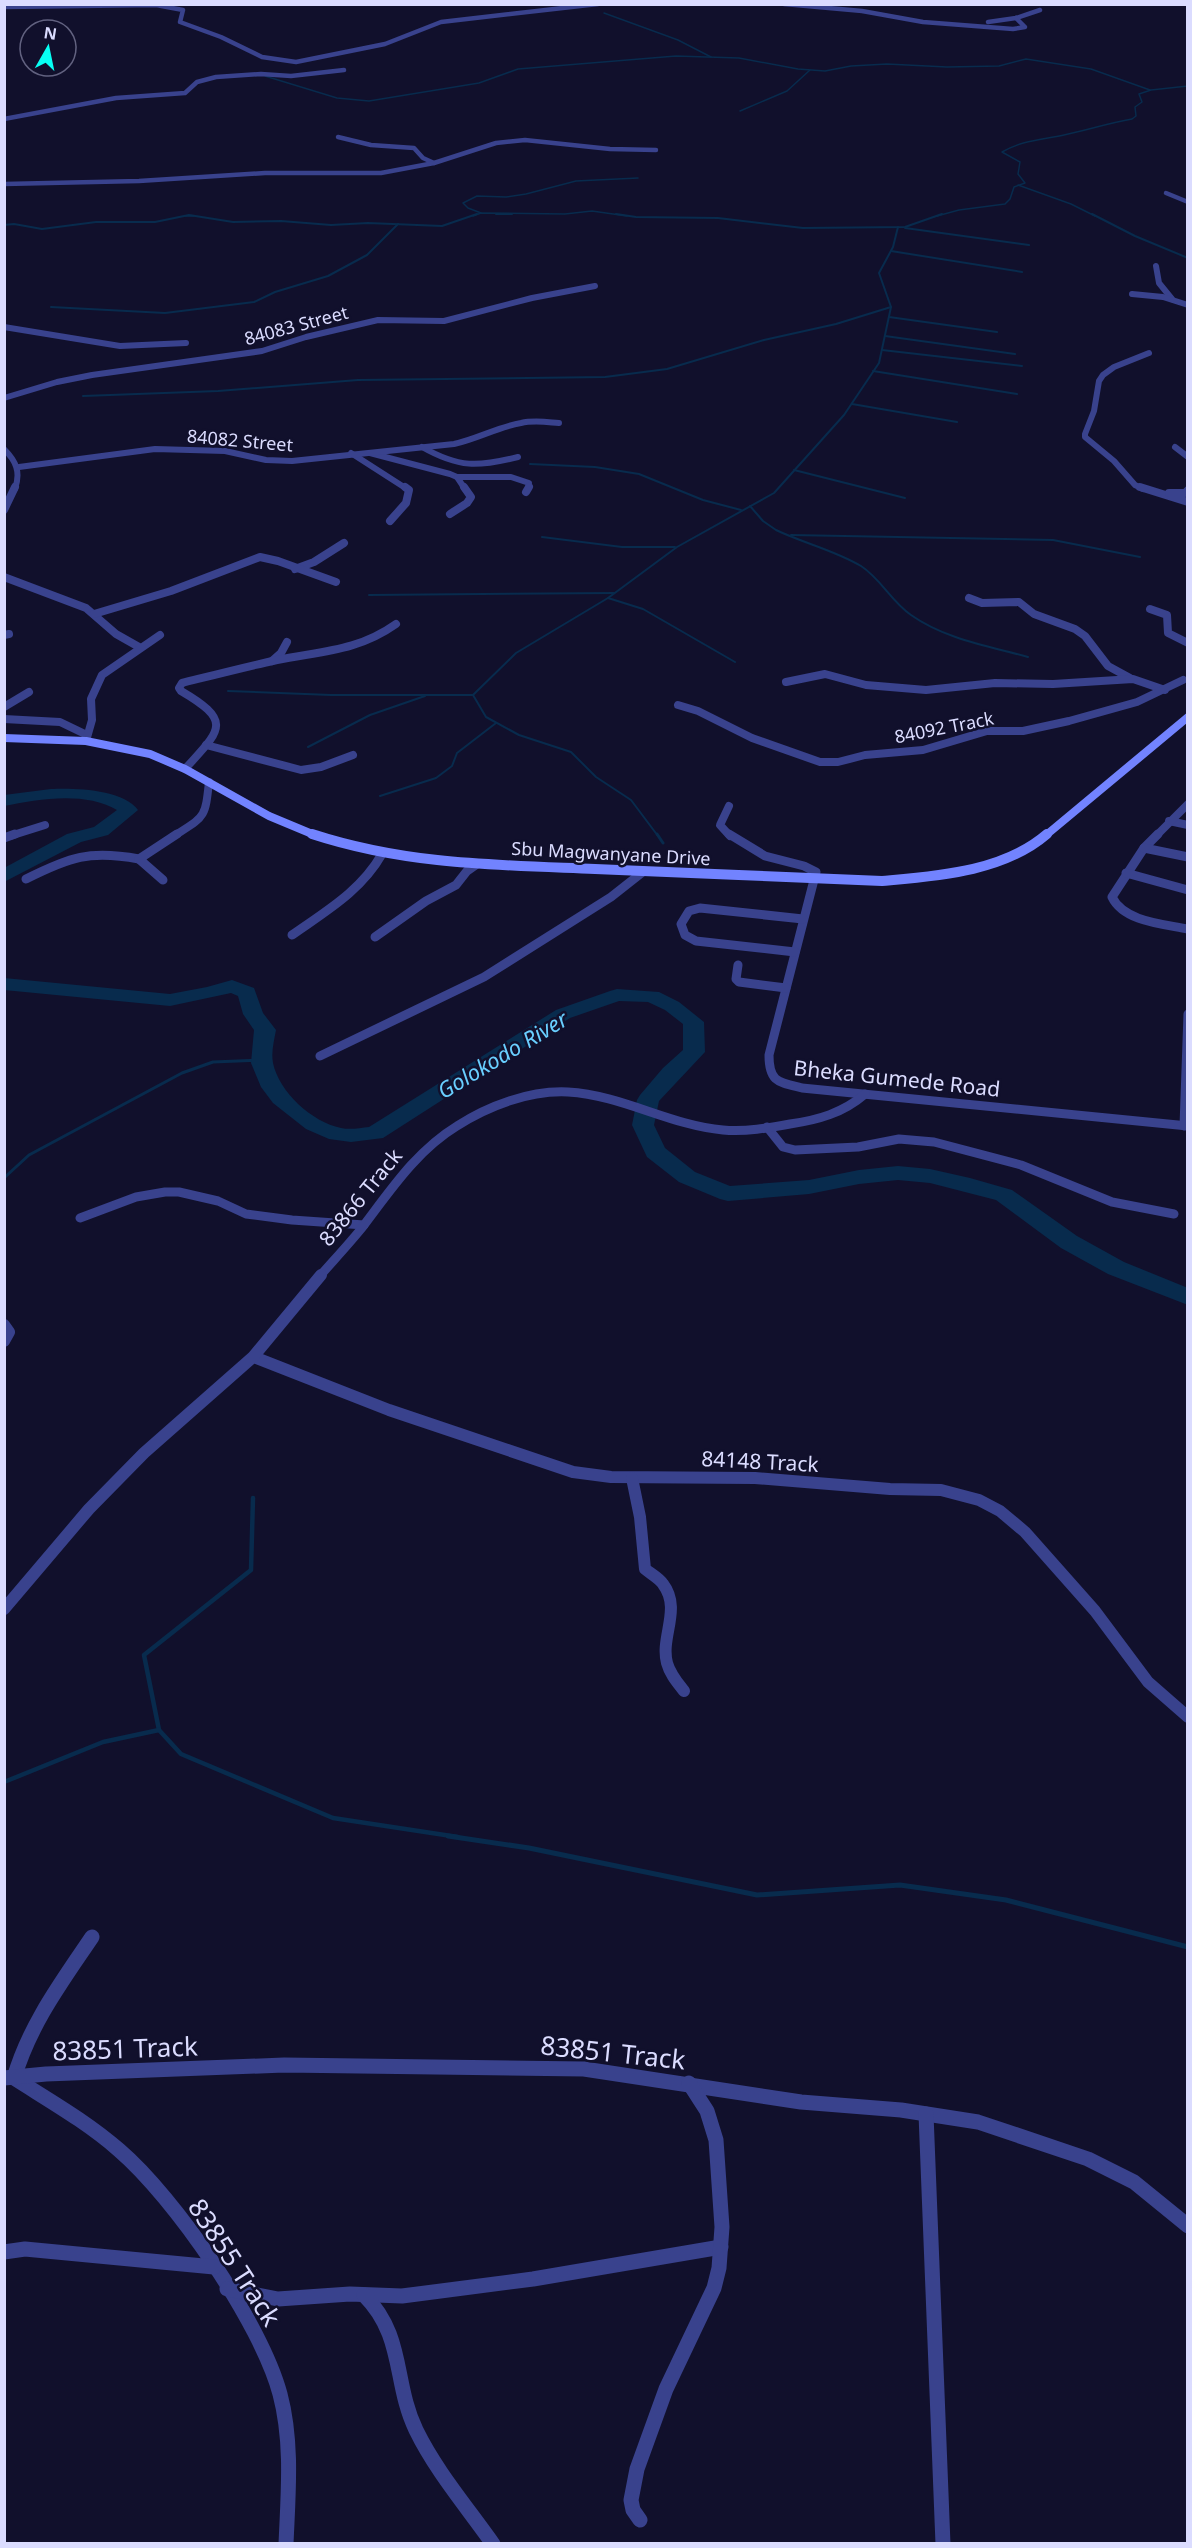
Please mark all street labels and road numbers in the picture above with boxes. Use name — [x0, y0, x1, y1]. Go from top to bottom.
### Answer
street label: 84083 Street — [241, 300, 351, 350]
street label: 84082 Street — [186, 423, 295, 457]
street label: 84092 Track — [892, 706, 996, 748]
street label: Sbu Magwanyane Drive — [511, 836, 711, 870]
street label: Bheka Gumede Road — [792, 1053, 1002, 1103]
street label: 83866 Track — [312, 1142, 408, 1251]
street label: 84148 Track — [701, 1444, 820, 1478]
street label: 83851 Track — [539, 2026, 687, 2078]
street label: 83851 Track — [52, 2027, 198, 2069]
street label: 83855 Track — [180, 2191, 290, 2333]

